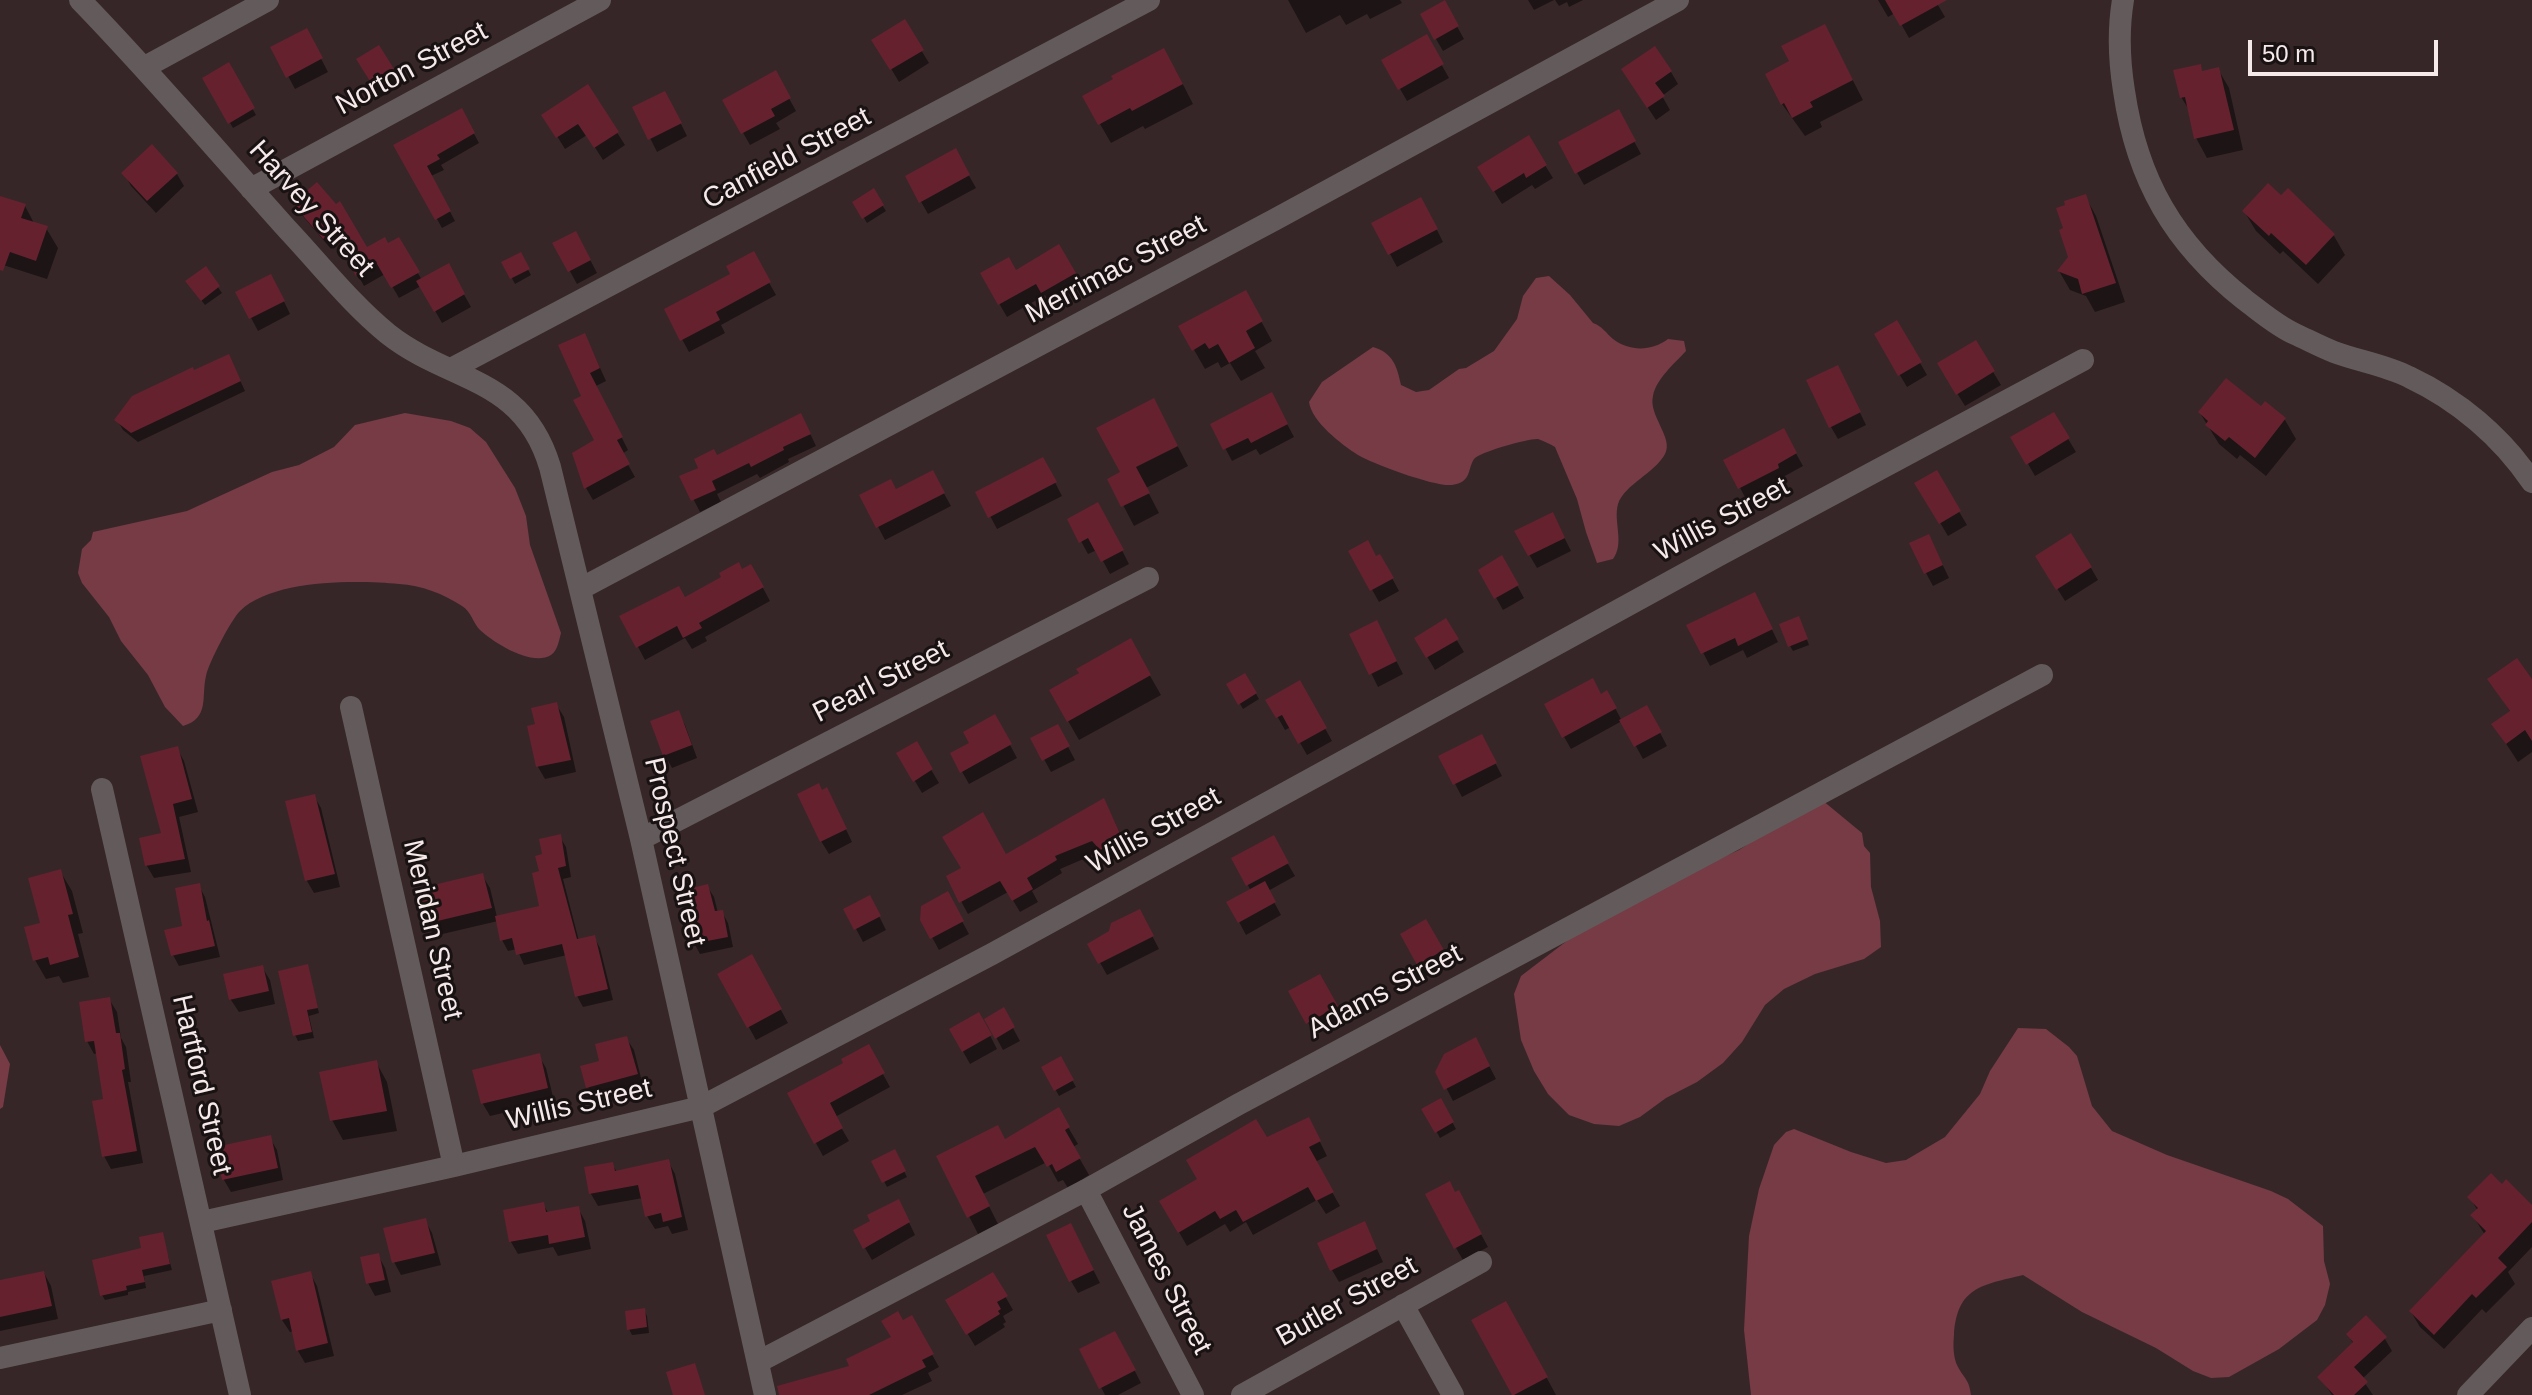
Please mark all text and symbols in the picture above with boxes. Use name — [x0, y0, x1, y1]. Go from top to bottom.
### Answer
street label: Norton Street — [331, 15, 493, 123]
scale bar — [2252, 24, 2442, 74]
text: 50 m — [2262, 40, 2315, 67]
street label: Canfield Street — [697, 101, 877, 217]
street label: Harvey Street — [241, 134, 381, 284]
street label: Merrimac Street — [1020, 208, 1212, 332]
street label: Willis Street — [1649, 470, 1795, 570]
street label: Pearl Street — [808, 633, 954, 731]
street label: Prospect Street — [636, 754, 712, 950]
street label: Willis Street — [1081, 780, 1227, 882]
street label: Meridan Street — [395, 837, 469, 1023]
street label: Adams Street — [1302, 937, 1468, 1047]
street label: Hartford Street — [164, 992, 238, 1178]
street label: Willis Street — [503, 1072, 655, 1138]
street label: James Street — [1114, 1198, 1218, 1360]
street label: Butler Street — [1271, 1250, 1423, 1354]

